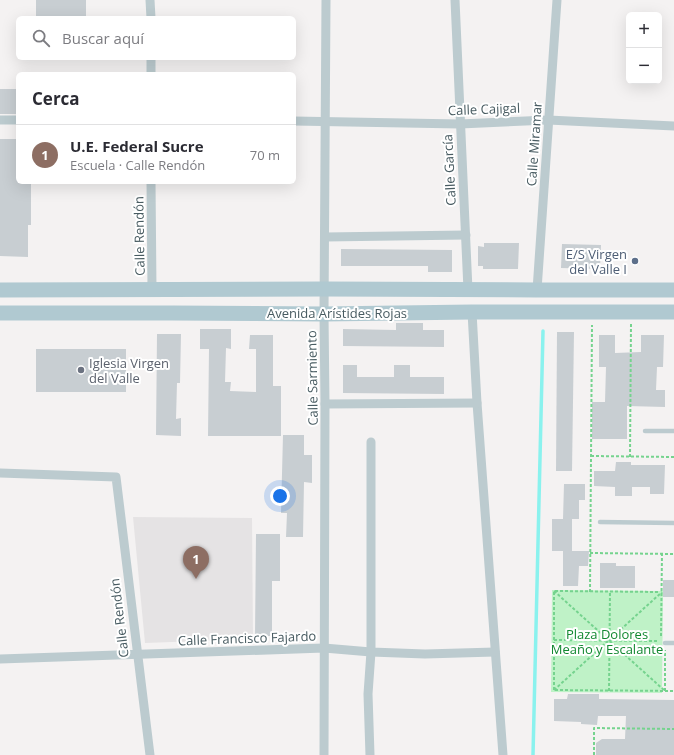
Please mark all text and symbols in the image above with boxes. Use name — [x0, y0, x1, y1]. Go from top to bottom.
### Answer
map controls — [626, 12, 662, 84]
button: + — [626, 12, 662, 48]
search box — [16, 16, 296, 60]
icon: search — [30, 27, 52, 49]
text: Buscar aquí — [62, 28, 144, 48]
button: − — [626, 48, 662, 84]
text: Cerca — [32, 87, 80, 110]
street label: Calle Cajigal — [448, 99, 520, 119]
street label: Calle Miramar — [522, 100, 546, 187]
street label: Calle García — [438, 134, 460, 206]
text: U.E. Federal Sucre — [70, 136, 204, 156]
text: 1 — [41, 146, 49, 164]
text: 70 m — [250, 146, 280, 164]
text: Escuela · Calle Rendón — [70, 156, 205, 174]
street label: Calle Rendón — [129, 196, 149, 276]
place label: E/S Virgen del Valle I — [566, 245, 627, 278]
marker: E/S Virgen del Valle I — [630, 256, 640, 266]
street label: Avenida Arístides Rojas — [267, 304, 407, 322]
street label: Calle Sarmiento — [302, 330, 322, 426]
place label: Iglesia Virgen del Valle — [89, 354, 169, 387]
marker: Iglesia Virgen del Valle — [76, 365, 86, 375]
your location — [270, 486, 290, 506]
pin: 1 — [183, 546, 209, 579]
street label: Calle Rendón — [105, 577, 133, 659]
park label: Plaza Dolores Meaño y Escalante — [551, 625, 663, 658]
street label: Calle Francisco Fajardo — [177, 627, 317, 649]

